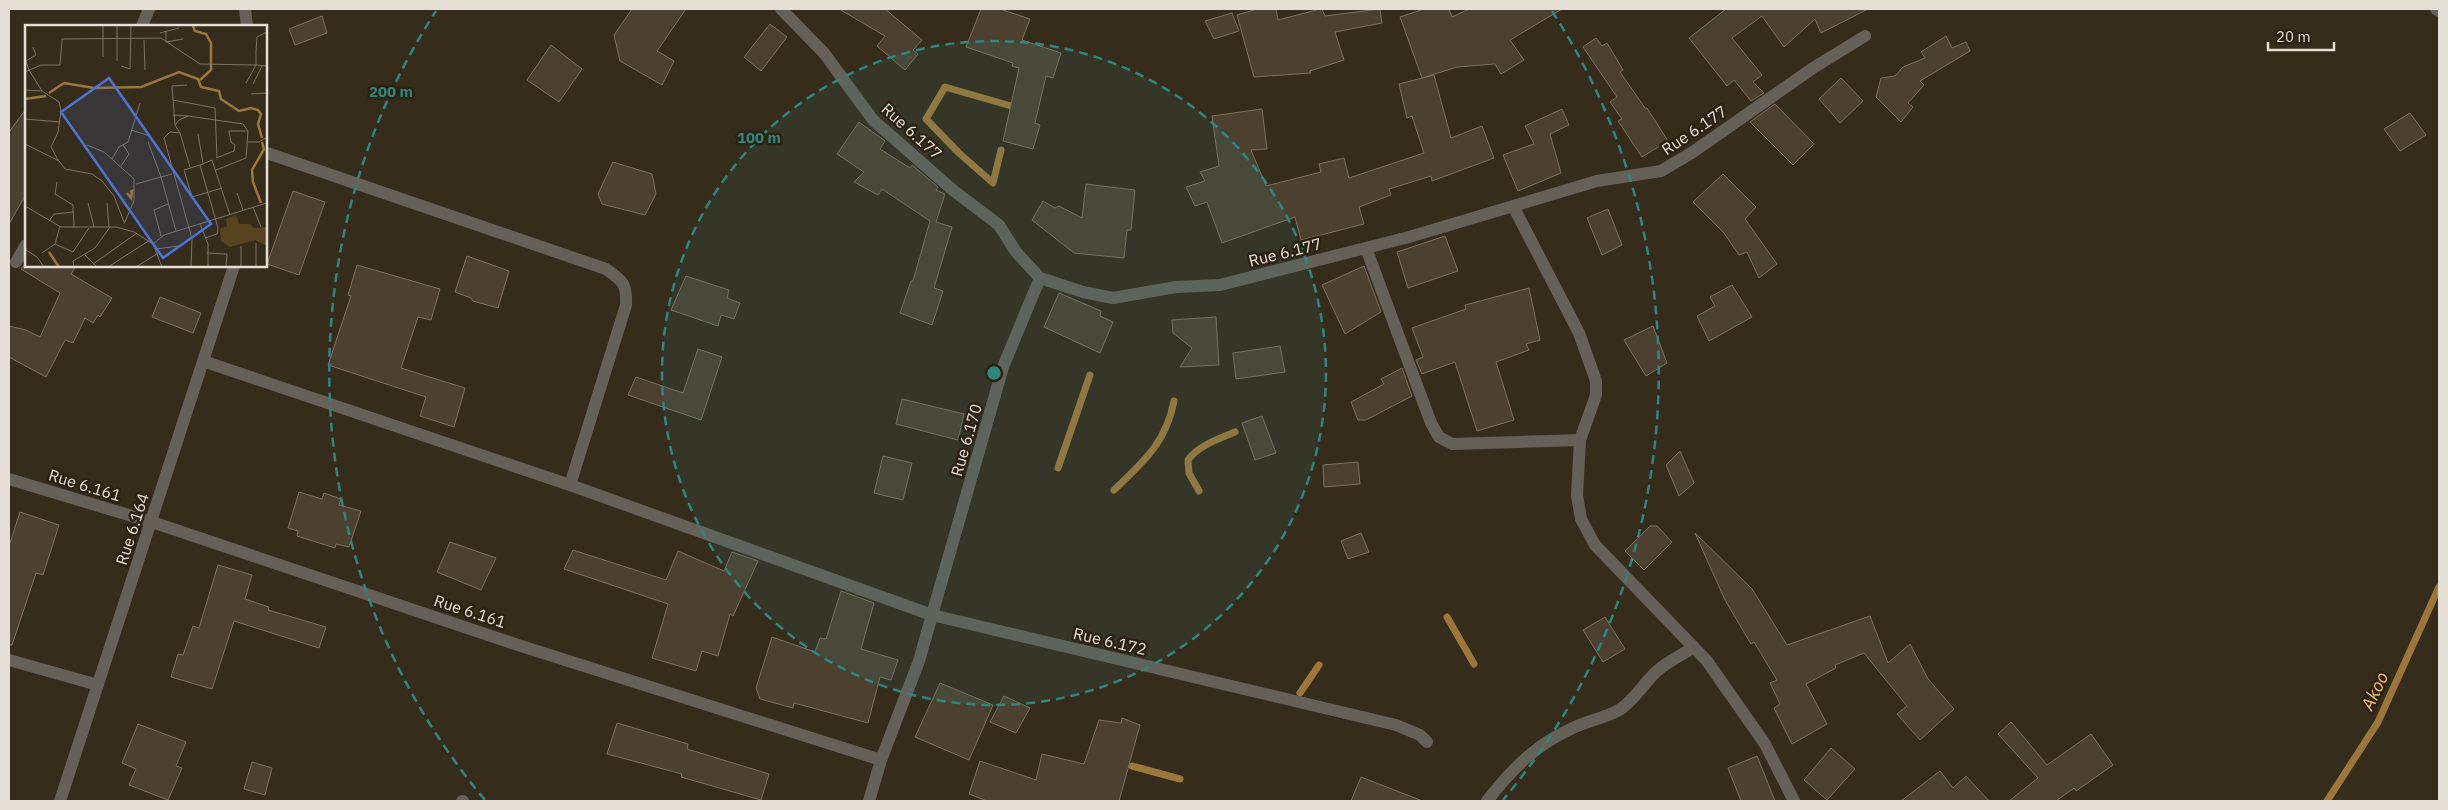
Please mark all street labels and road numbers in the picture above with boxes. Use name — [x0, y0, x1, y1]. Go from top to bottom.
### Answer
street label: Rue 6.177 — [878, 99, 946, 163]
street label: Rue 6.177 — [1657, 101, 1731, 159]
street label: Rue 6.177 — [1246, 233, 1324, 271]
street label: Rue 6.170 — [946, 401, 986, 479]
street label: Rue 6.161 — [46, 465, 124, 505]
street label: Rue 6.164 — [111, 490, 153, 568]
street label: Rue 6.161 — [431, 590, 509, 632]
street label: Rue 6.172 — [1071, 623, 1149, 659]

